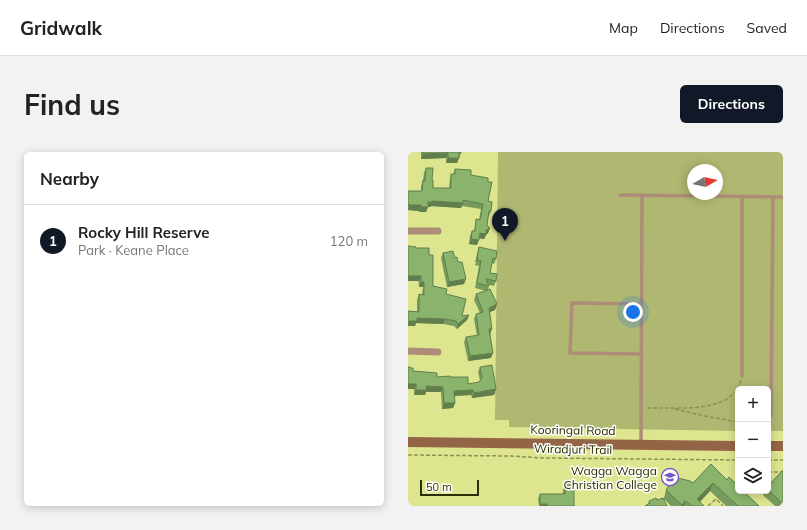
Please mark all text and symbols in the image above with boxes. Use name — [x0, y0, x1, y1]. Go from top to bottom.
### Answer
text: Gridwalk — [20, 16, 102, 40]
text: Map — [609, 19, 638, 37]
text: Directions — [660, 19, 725, 37]
text: Saved — [747, 19, 787, 37]
button: Directions — [680, 85, 783, 123]
text: Find us — [24, 87, 120, 122]
north arrow — [687, 164, 723, 200]
text: Nearby — [40, 168, 99, 189]
pin: 1 — [492, 208, 518, 241]
text: Rocky Hill Reserve — [78, 223, 209, 242]
text: 1 — [49, 233, 57, 249]
text: 120 m — [330, 233, 368, 249]
text: Park · Keane Place — [78, 242, 189, 258]
your location — [623, 302, 643, 322]
map controls — [735, 386, 771, 494]
button: + — [735, 386, 771, 422]
street label: Kooringal Road — [530, 422, 616, 438]
button: − — [735, 422, 771, 458]
street label: Wiradjuri Trail — [534, 441, 612, 457]
button: layers — [735, 458, 771, 494]
place label: Wagga Wagga Christian College — [564, 463, 657, 492]
school or university icon: Wagga Wagga Christian College — [660, 467, 680, 487]
scale bar — [420, 478, 479, 497]
text: 50 m — [426, 480, 452, 494]

